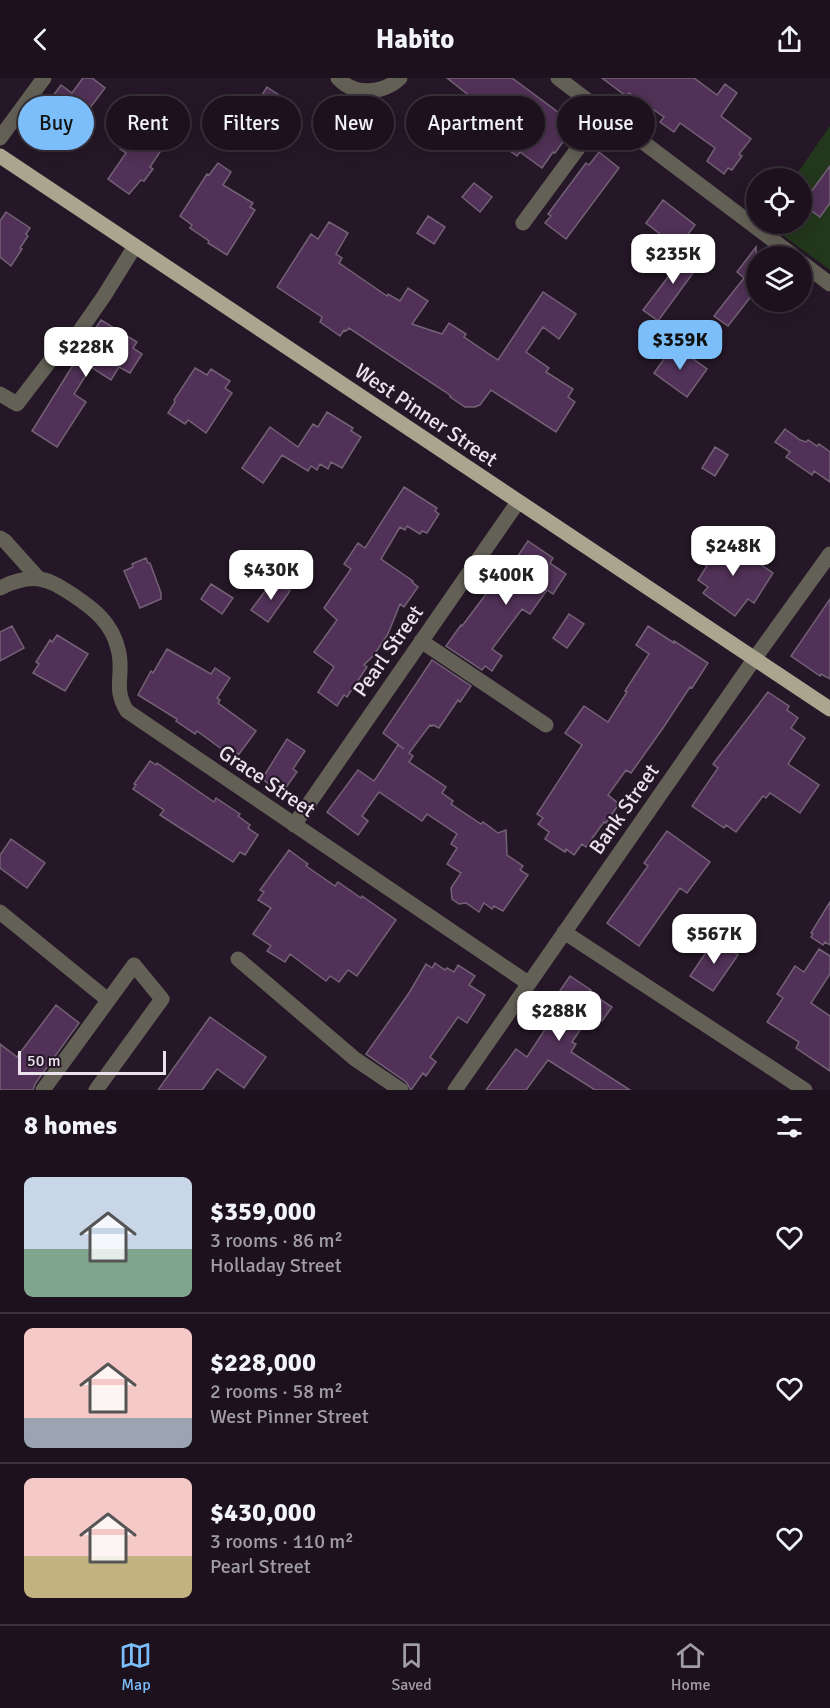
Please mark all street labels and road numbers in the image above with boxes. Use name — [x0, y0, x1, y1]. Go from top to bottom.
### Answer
street label: West Pinner Street — [350, 358, 502, 472]
street label: Pearl Street — [347, 600, 429, 702]
street label: Grace Street — [214, 739, 320, 823]
street label: Bank Street — [583, 759, 665, 859]

